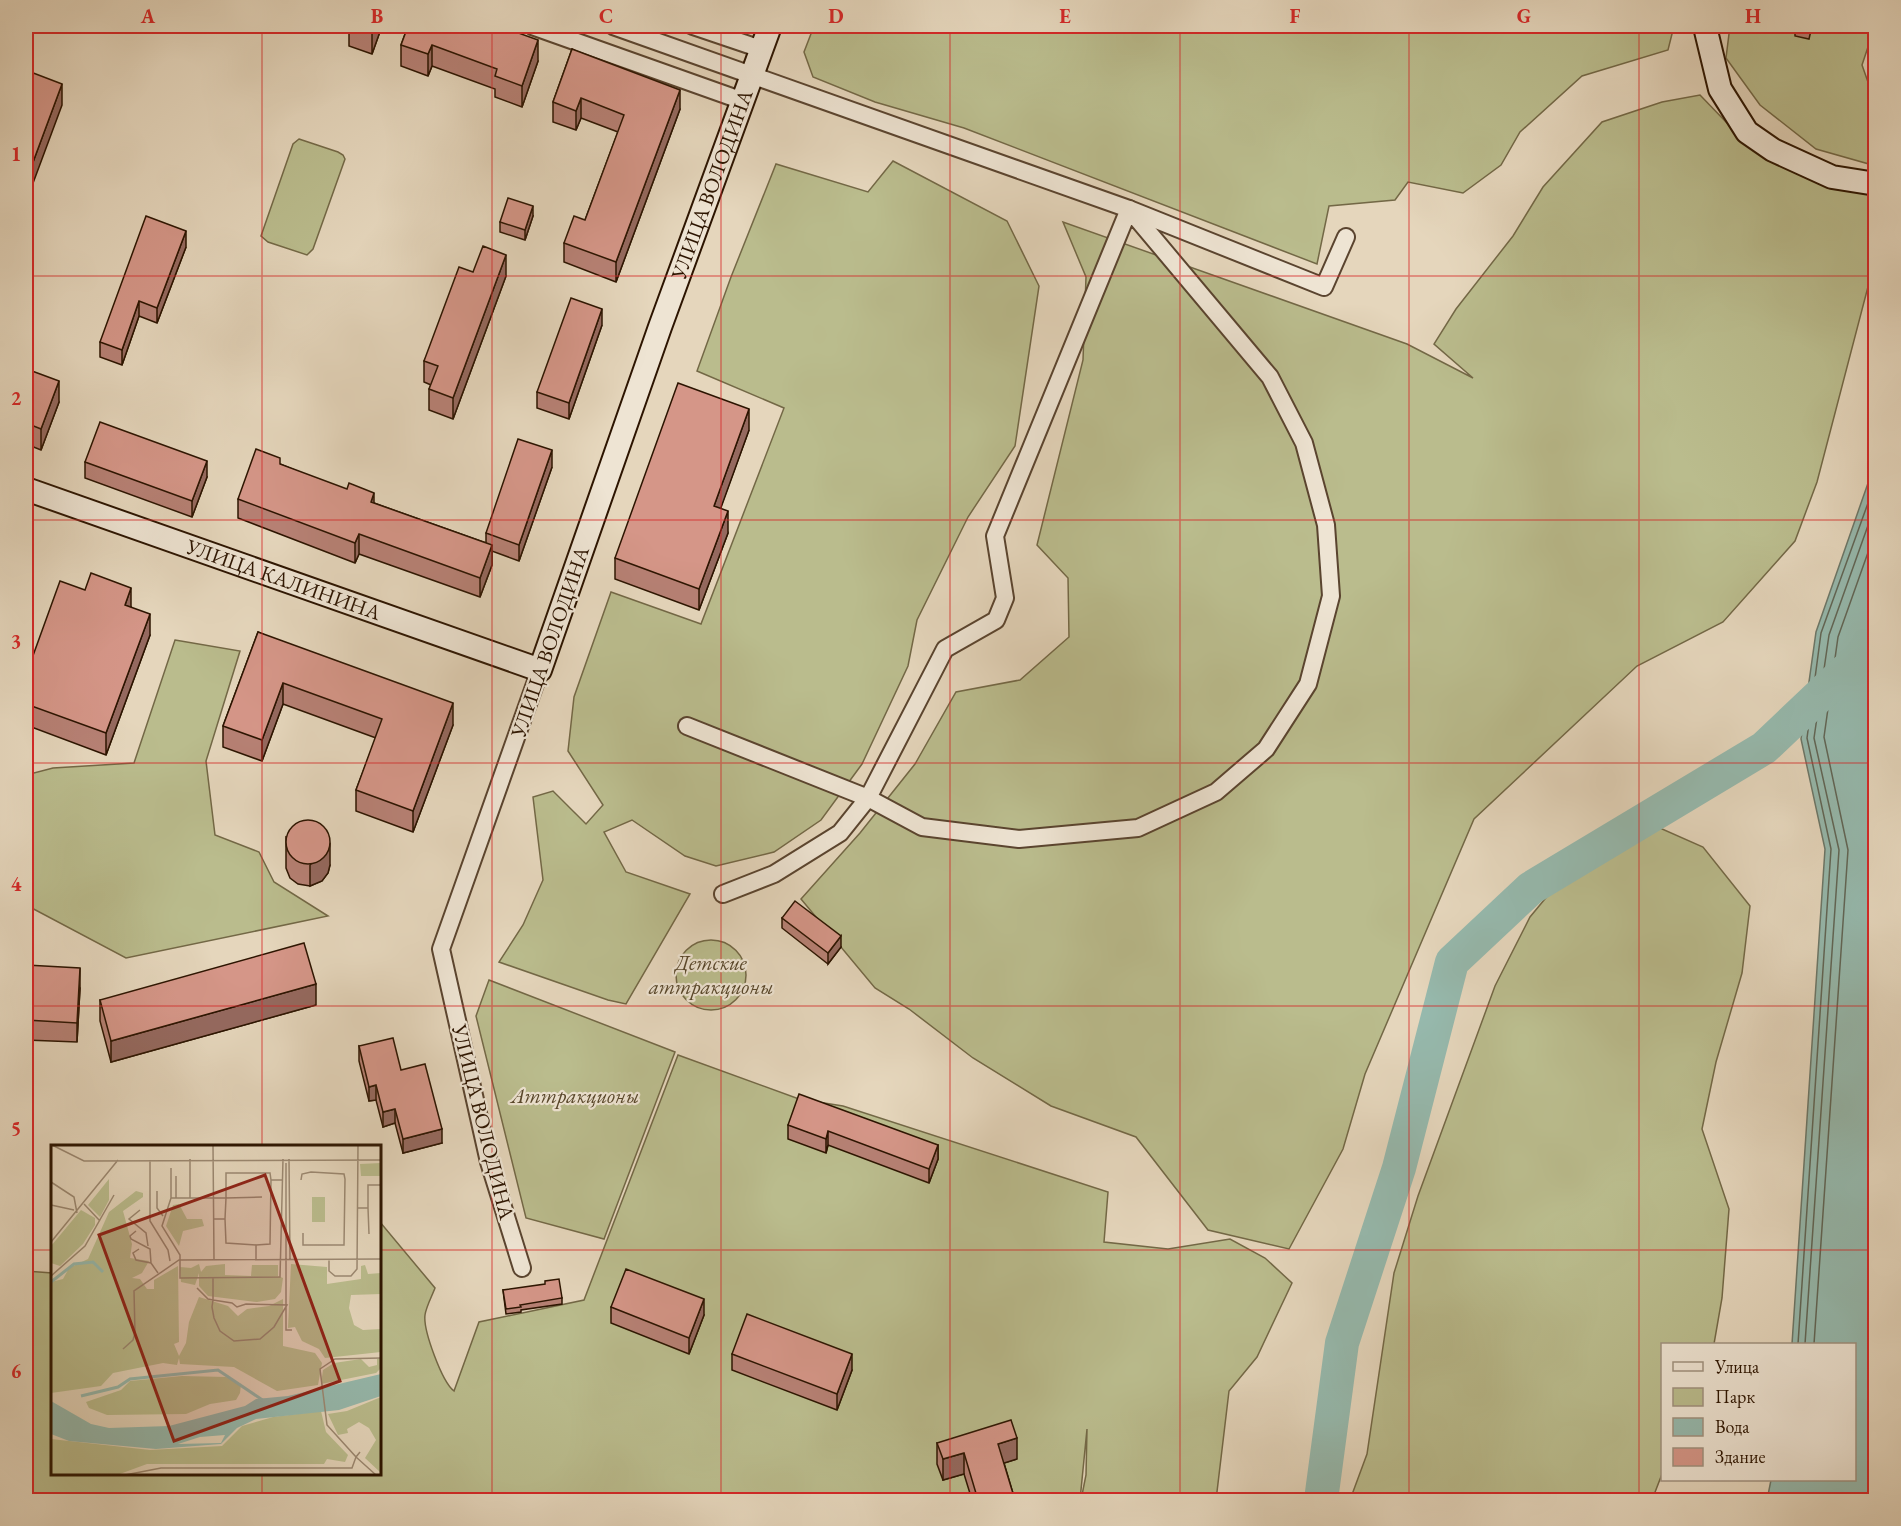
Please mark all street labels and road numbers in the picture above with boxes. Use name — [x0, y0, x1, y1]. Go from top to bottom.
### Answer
street label: УЛИЦА ВОЛОДИНА — [664, 85, 759, 284]
street label: УЛИЦА КАЛИНИНА — [182, 532, 385, 626]
street label: УЛИЦА ВОЛОДИНА — [504, 542, 595, 742]
street label: УЛИЦА ВОЛОДИНА — [446, 1021, 521, 1223]

